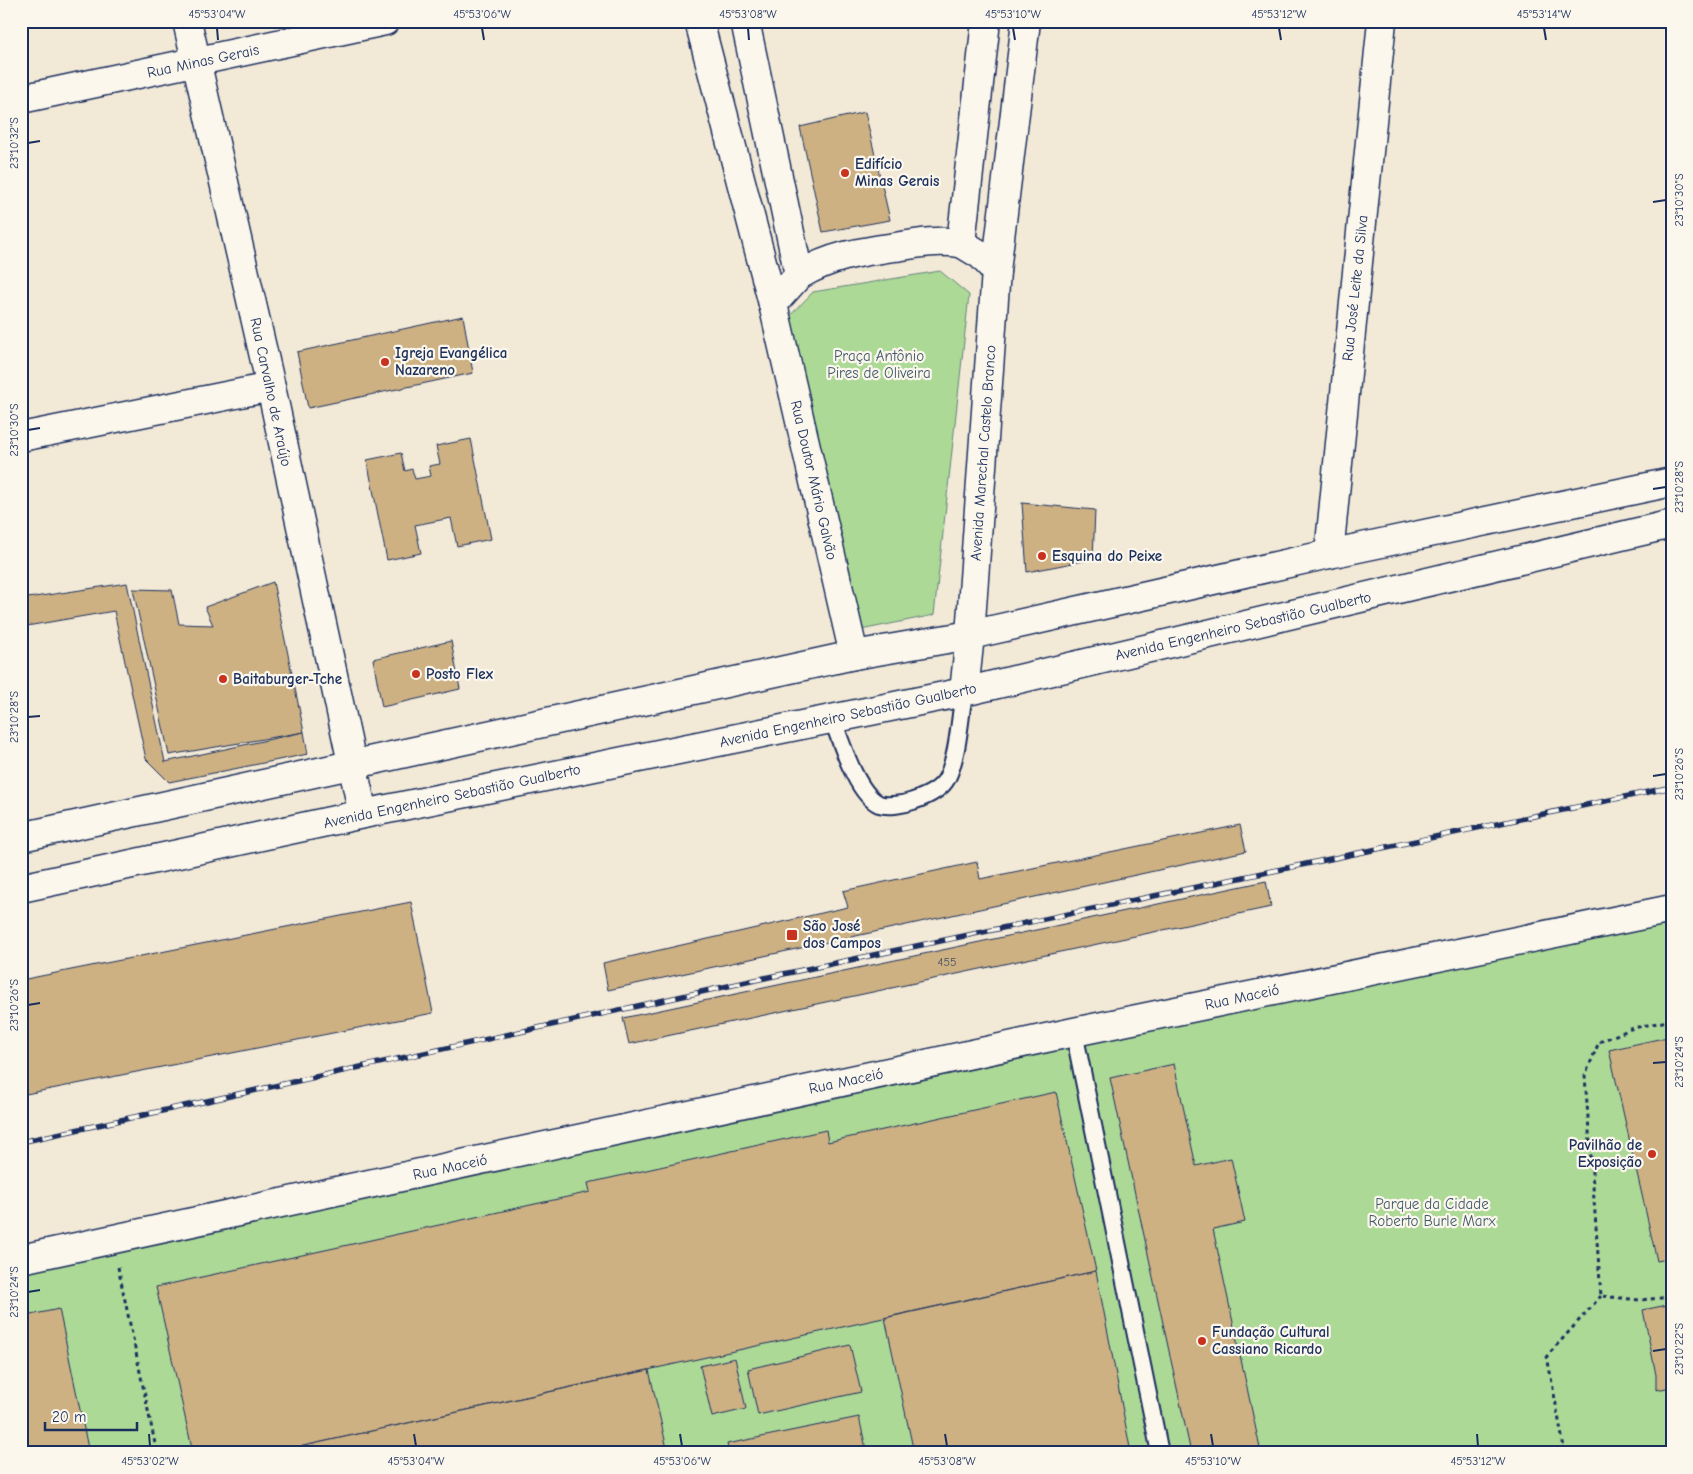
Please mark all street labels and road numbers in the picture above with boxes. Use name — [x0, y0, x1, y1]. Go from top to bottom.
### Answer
street label: Rua Minas Gerais — [145, 40, 261, 82]
street label: Rua José Leite da Silva — [1338, 214, 1372, 362]
street label: Rua Carvalho de Araújo — [246, 316, 296, 468]
street label: Avenida Marechal Castelo Branco — [966, 344, 1000, 562]
street label: Rua Doutor Mário Galvão — [787, 398, 841, 562]
street label: Avenida Engenheiro Sebastião Gualberto — [1113, 588, 1373, 664]
street label: Avenida Engenheiro Sebastião Gualberto — [718, 679, 978, 751]
street label: Avenida Engenheiro Sebastião Gualberto — [322, 760, 582, 832]
street label: Rua Maceió — [1203, 980, 1281, 1014]
street label: Rua Maceió — [807, 1064, 885, 1098]
street label: Rua Maceió — [411, 1150, 489, 1184]

